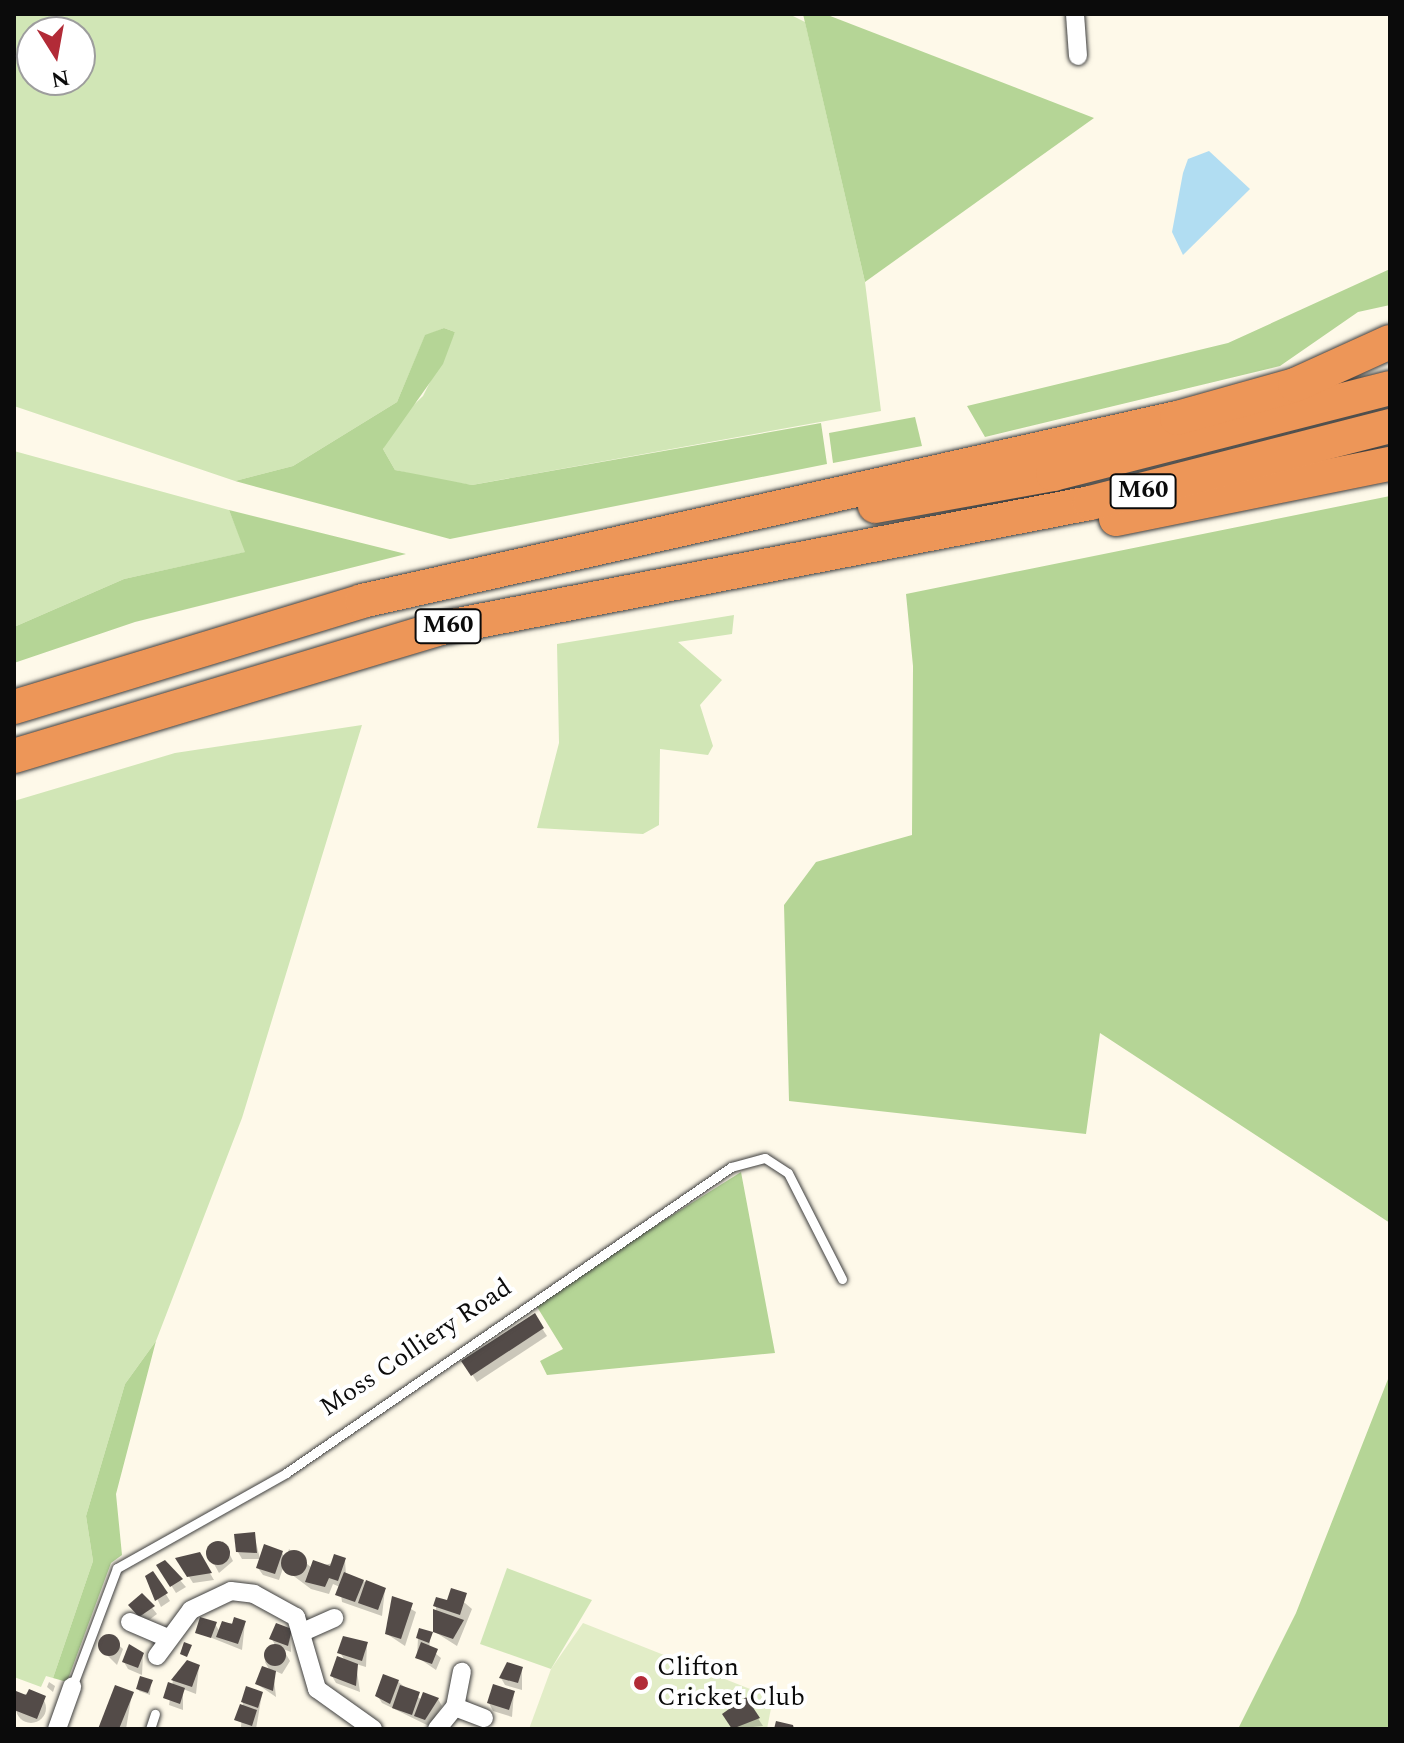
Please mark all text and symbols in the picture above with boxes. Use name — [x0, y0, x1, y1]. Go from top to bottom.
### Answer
north arrow — [16, 16, 96, 96]
text: N — [48, 60, 72, 96]
road number: M60 — [1109, 471, 1177, 511]
road number: M60 — [414, 606, 482, 646]
street label: Moss Colliery Road — [314, 1272, 518, 1424]
place label: Clifton Cricket Club — [657, 1652, 805, 1714]
marker: Clifton Cricket Club — [632, 1674, 650, 1692]

